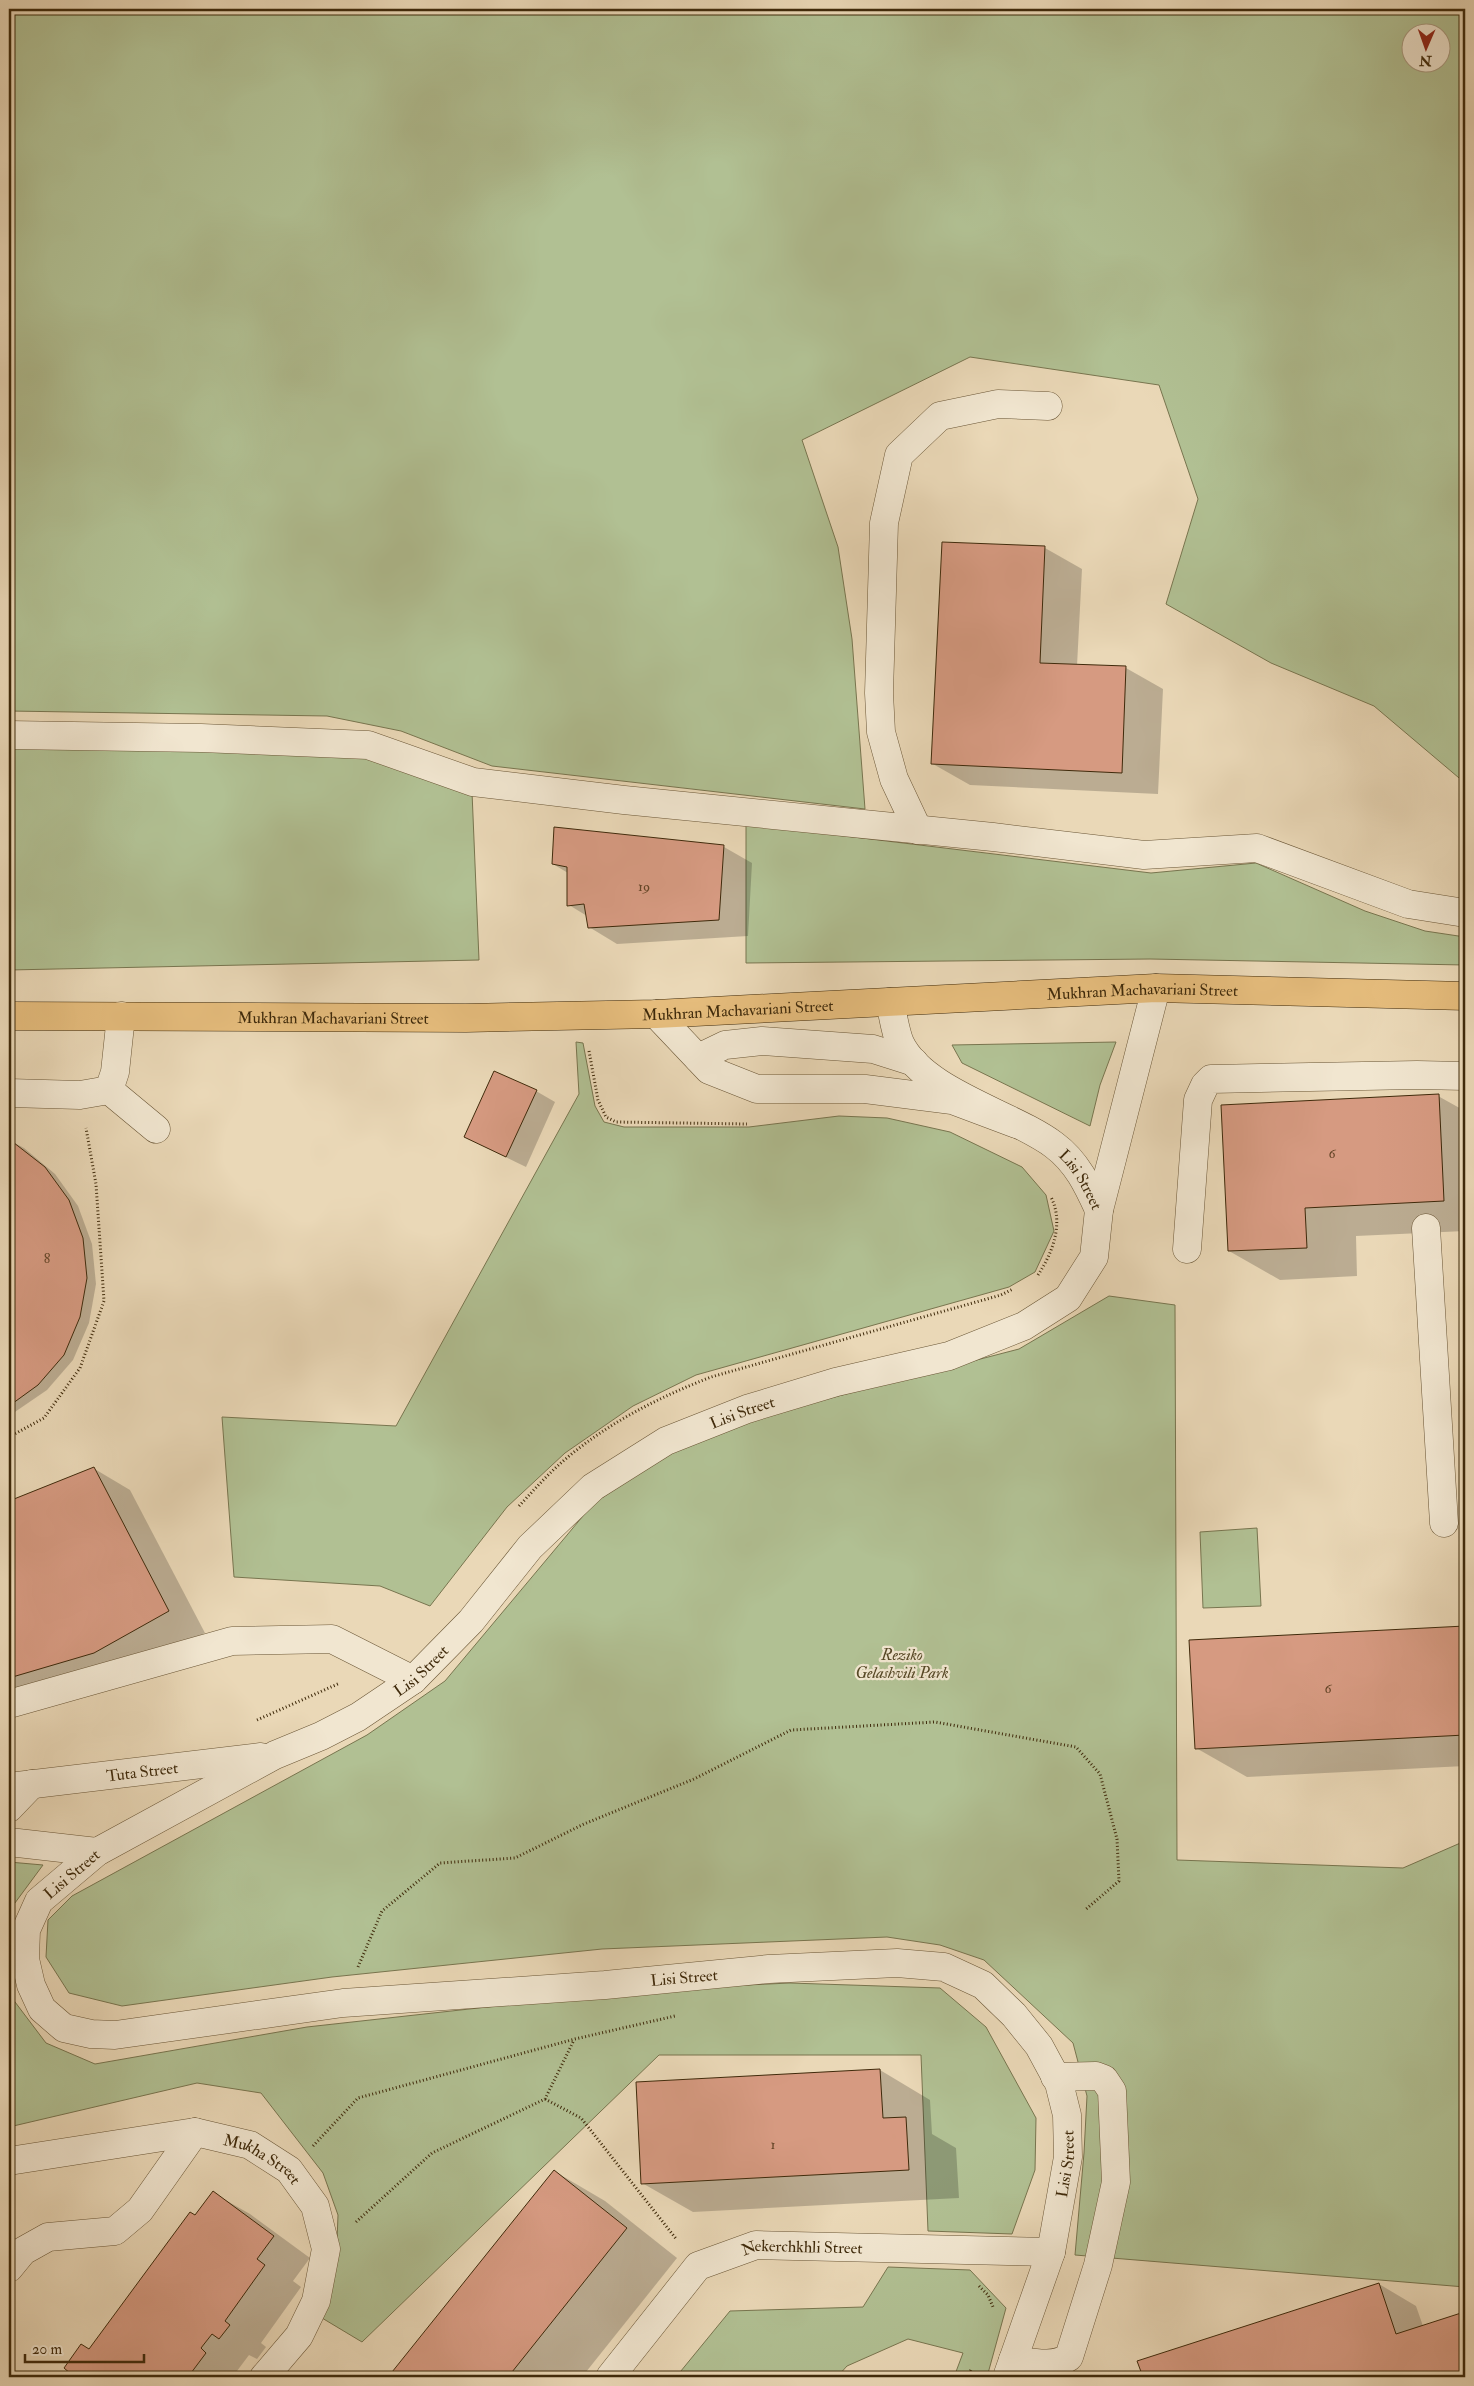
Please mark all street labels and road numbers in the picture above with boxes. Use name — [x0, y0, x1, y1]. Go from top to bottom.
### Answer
street label: Mukhran Machavariani Street — [1046, 979, 1238, 1005]
street label: Mukhran Machavariani Street — [642, 996, 834, 1025]
street label: Mukhran Machavariani Street — [237, 1008, 429, 1029]
street label: Lisi Street — [1054, 1145, 1106, 1213]
street label: Lisi Street — [707, 1392, 777, 1434]
street label: Lisi Street — [390, 1641, 453, 1701]
street label: Tuta Street — [105, 1758, 179, 1786]
street label: Lisi Street — [40, 1845, 104, 1904]
street label: Lisi Street — [650, 1965, 719, 1991]
street label: Mukha Street — [221, 2130, 305, 2189]
street label: Lisi Street — [1052, 2130, 1079, 2199]
street label: Nekerchkhli Street — [739, 2236, 863, 2261]

